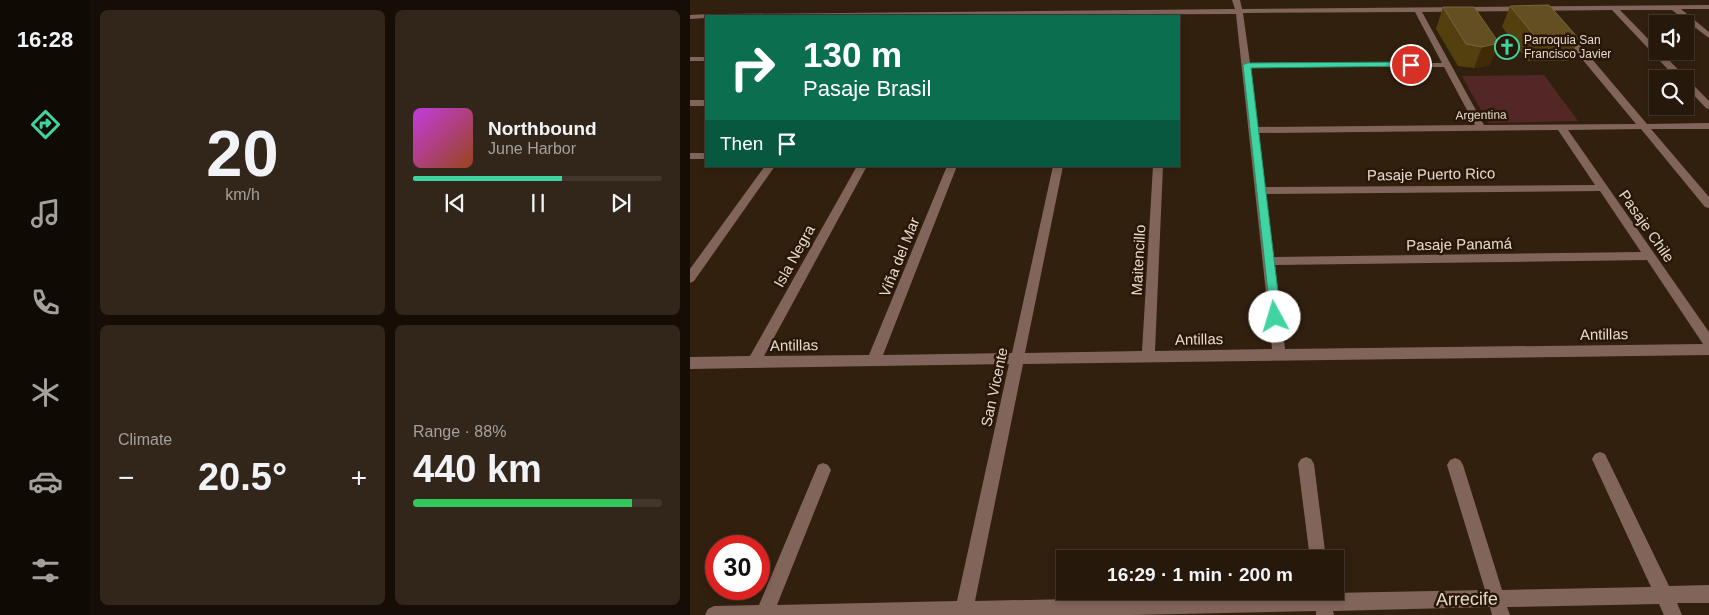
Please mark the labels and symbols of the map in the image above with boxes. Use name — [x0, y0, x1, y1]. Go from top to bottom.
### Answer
place label: Parroquia San Francisco Javier — [1524, 33, 1611, 61]
church icon: Parroquia San Francisco Javier — [1494, 34, 1520, 60]
pin — [1390, 44, 1432, 86]
street label: Argentina — [1455, 108, 1507, 122]
street label: Pasaje Puerto Rico — [1367, 164, 1495, 184]
street label: Pasaje Chile — [1616, 187, 1678, 265]
street label: Viña del Mar — [875, 215, 923, 299]
street label: Isla Negra — [770, 221, 818, 290]
street label: Maitencillo — [1128, 224, 1148, 296]
street label: Pasaje Panamá — [1406, 235, 1513, 253]
position arrow — [1248, 290, 1300, 342]
street label: Antillas — [1580, 325, 1628, 343]
street label: Antillas — [1175, 330, 1223, 348]
street label: Antillas — [770, 336, 818, 354]
street label: San Vicente — [977, 346, 1011, 428]
speed limit sign: 30 — [705, 535, 770, 600]
street label: Arrecife — [1436, 588, 1498, 610]

